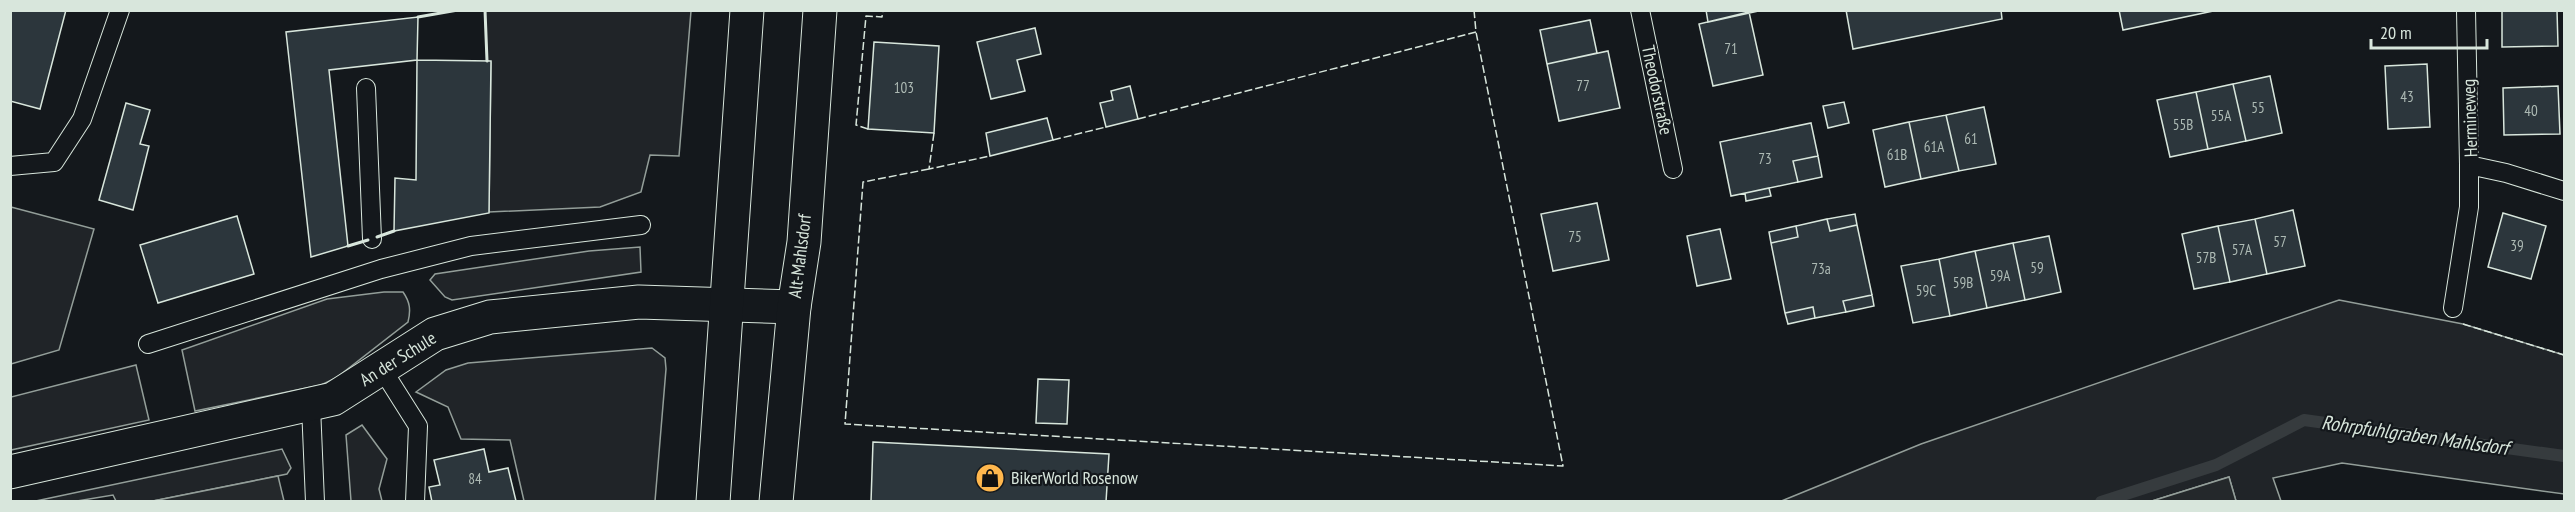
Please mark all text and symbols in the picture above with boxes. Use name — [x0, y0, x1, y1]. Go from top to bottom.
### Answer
scale bar — [2371, 12, 2486, 50]
text: 20 m — [2380, 21, 2412, 44]
house number: 71 — [1724, 39, 1738, 58]
street label: Theodorstraße — [1637, 43, 1678, 137]
house number: 77 — [1576, 76, 1590, 95]
house number: 103 — [894, 78, 914, 97]
street label: Hermineweg — [2457, 78, 2482, 158]
house number: 43 — [2400, 87, 2414, 106]
house number: 55 — [2251, 98, 2265, 117]
house number: 40 — [2524, 101, 2538, 120]
house number: 55A — [2211, 106, 2232, 125]
house number: 55B — [2173, 115, 2193, 134]
house number: 61 — [1964, 129, 1978, 148]
house number: 61A — [1924, 137, 1945, 156]
house number: 61B — [1887, 145, 1907, 164]
house number: 73 — [1758, 149, 1772, 168]
street label: Alt-Mahlsdorf — [783, 211, 816, 299]
house number: 75 — [1568, 227, 1582, 246]
house number: 57 — [2273, 232, 2287, 251]
house number: 39 — [2510, 236, 2524, 255]
house number: 57A — [2232, 240, 2253, 259]
house number: 57B — [2196, 248, 2216, 267]
house number: 59 — [2030, 258, 2044, 277]
house number: 73a — [1811, 259, 1831, 278]
house number: 59A — [1990, 266, 2011, 285]
house number: 59B — [1953, 273, 1973, 292]
house number: 59C — [1916, 281, 1936, 300]
street label: An der Schule — [355, 326, 440, 391]
water label: Rohrpfuhlgraben Mahlsdorf — [2320, 409, 2515, 462]
shop icon: BikerWorld Rosenow — [974, 462, 1006, 494]
place label: BikerWorld Rosenow — [1011, 466, 1138, 489]
house number: 84 — [468, 469, 482, 488]

